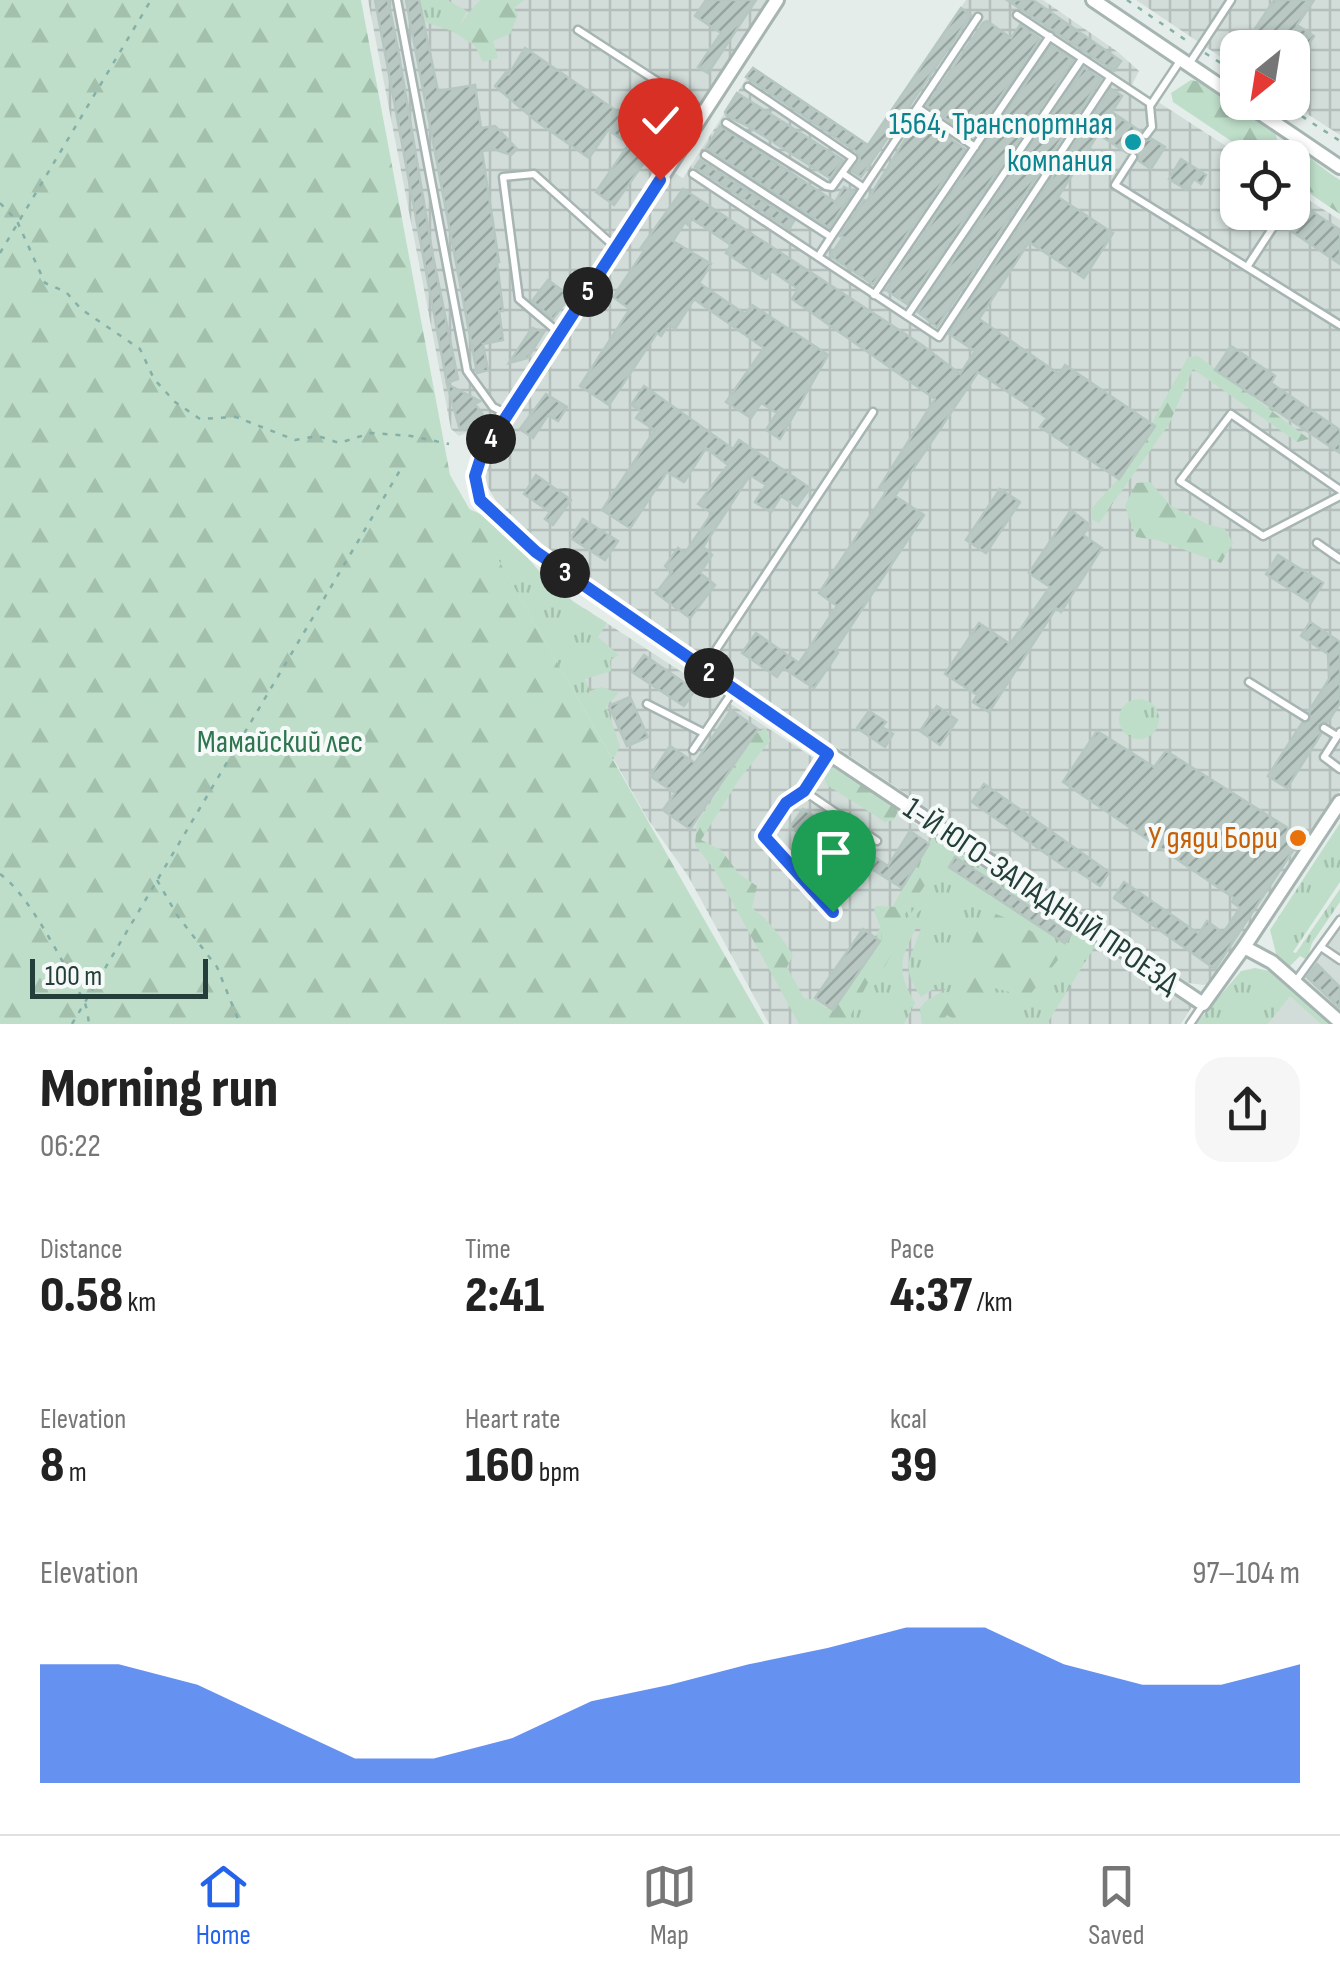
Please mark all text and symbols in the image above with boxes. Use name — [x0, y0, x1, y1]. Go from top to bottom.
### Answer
north arrow — [1220, 30, 1310, 120]
map controls — [1220, 30, 1310, 230]
pin — [618, 78, 703, 181]
icon: check — [633, 93, 688, 148]
place label: 1564, Транспортная компания — [889, 105, 1113, 181]
marker: 1564, Транспортная компания — [1122, 131, 1144, 153]
button: locate — [1220, 140, 1310, 230]
pin: 5 — [563, 267, 613, 317]
text: 5 — [582, 275, 594, 308]
pin: 4 — [466, 414, 516, 464]
text: 4 — [484, 422, 498, 455]
pin: 3 — [540, 548, 590, 598]
text: 3 — [559, 556, 571, 589]
pin: 2 — [684, 648, 734, 698]
text: 2 — [703, 656, 715, 689]
park label: Мамайский лес — [197, 723, 363, 762]
street label: 1-Й ЮГО-ЗАПАДНЫЙ ПРОЕЗД — [896, 789, 1187, 1003]
pin — [791, 810, 876, 913]
place label: У дяди Бори — [1148, 819, 1278, 858]
icon: arrive — [806, 825, 861, 880]
marker: У дяди Бори — [1287, 827, 1309, 849]
scale bar — [30, 954, 208, 998]
text: 100 m — [45, 960, 102, 993]
text: Morning run — [40, 1056, 278, 1123]
button: share — [1195, 1057, 1300, 1162]
text: 06:22 — [40, 1127, 101, 1166]
text: Distance — [40, 1233, 123, 1266]
text: Time — [465, 1233, 511, 1266]
text: Pace — [890, 1233, 935, 1266]
text: 0.58 — [40, 1266, 123, 1326]
text: 2:41 — [465, 1266, 544, 1326]
text: 4:37 — [890, 1266, 972, 1326]
text: km — [123, 1286, 156, 1319]
text: /km — [972, 1286, 1013, 1319]
text: Elevation — [40, 1403, 126, 1436]
text: Heart rate — [465, 1403, 561, 1436]
text: kcal — [890, 1403, 927, 1436]
text: 8 — [40, 1436, 64, 1496]
text: 160 — [465, 1436, 534, 1496]
text: 39 — [890, 1436, 937, 1496]
text: m — [64, 1456, 87, 1489]
text: bpm — [534, 1456, 580, 1489]
text: Elevation — [40, 1554, 139, 1593]
text: 97–104 m — [1192, 1554, 1300, 1593]
tab: Home — [196, 1859, 251, 1952]
tab: Map — [642, 1859, 697, 1952]
tab: Saved — [1088, 1859, 1144, 1952]

